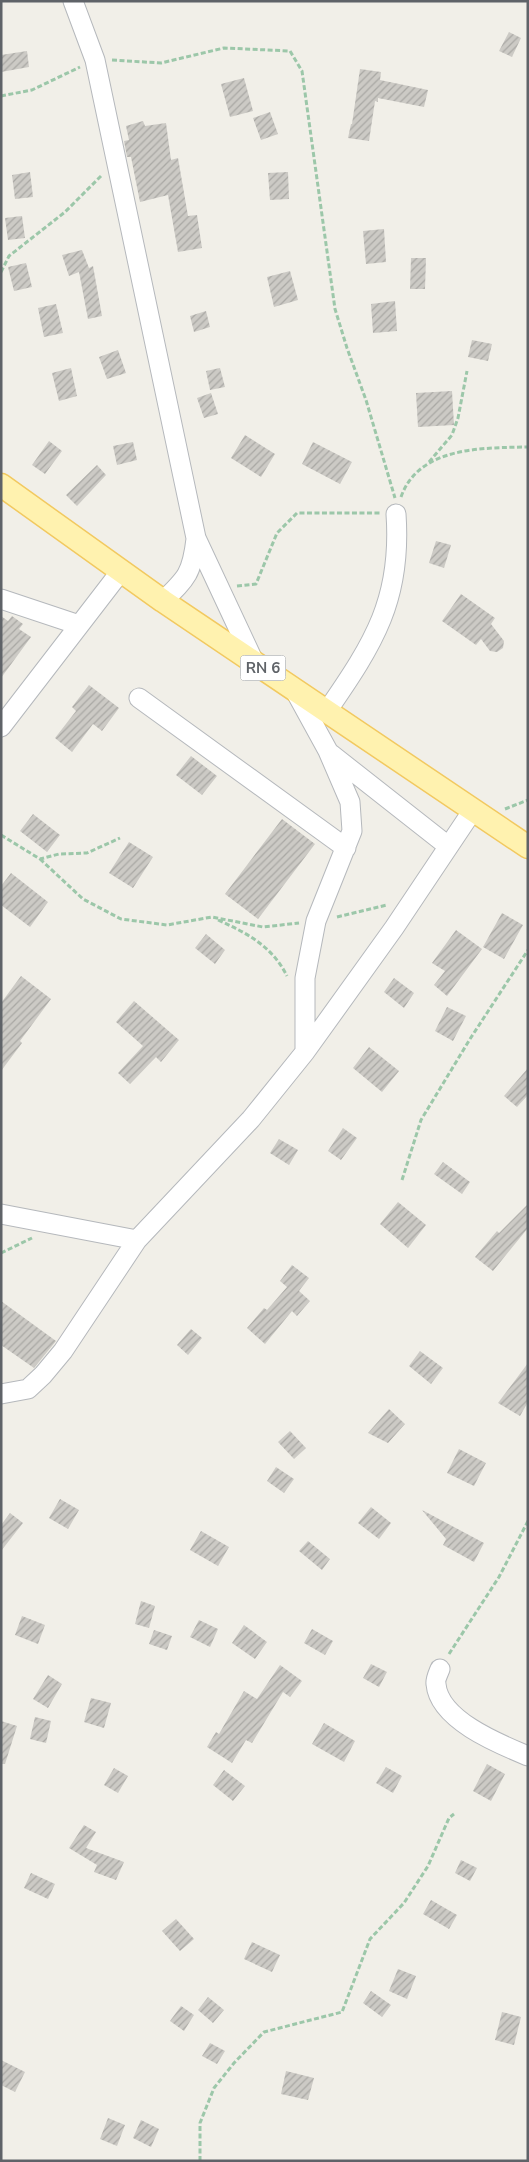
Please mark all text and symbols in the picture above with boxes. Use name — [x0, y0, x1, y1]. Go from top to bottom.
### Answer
road number: RN 6 — [240, 656, 286, 680]

